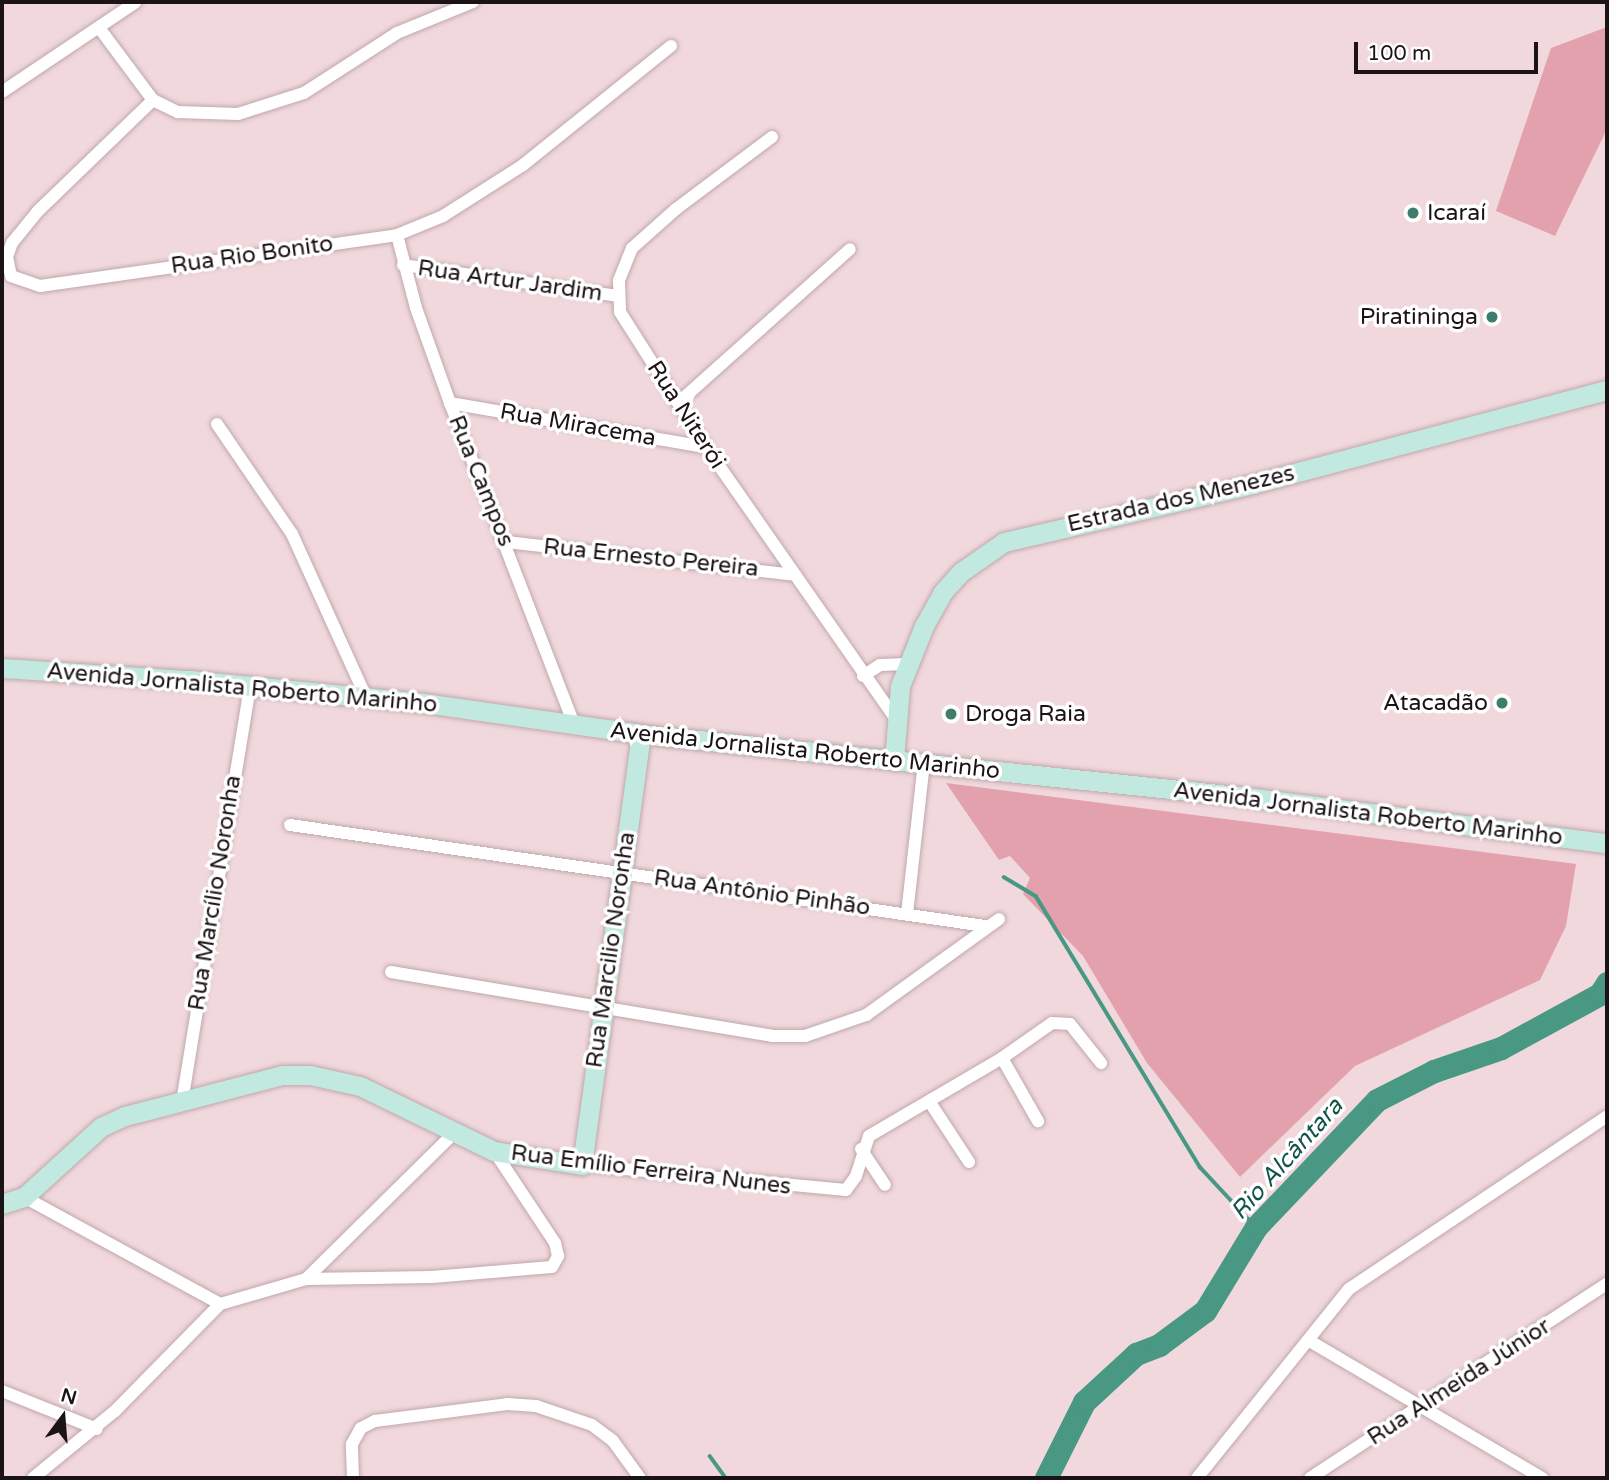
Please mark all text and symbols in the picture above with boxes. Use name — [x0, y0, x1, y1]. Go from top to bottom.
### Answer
scale bar — [1357, 28, 1541, 72]
text: 100 m — [1367, 41, 1431, 66]
place label: Icaraí — [1427, 199, 1486, 227]
marker: Icaraí — [1405, 205, 1421, 221]
street label: Rua Rio Bonito — [169, 230, 335, 280]
street label: Rua Artur Jardim — [416, 254, 604, 308]
place label: Piratininga — [1360, 303, 1478, 331]
marker: Piratininga — [1484, 309, 1500, 325]
street label: Rua Niterói — [641, 356, 731, 474]
street label: Rua Miracema — [498, 398, 658, 452]
street label: Rua Campos — [442, 411, 520, 551]
street label: Estrada dos Menezes — [1065, 459, 1297, 539]
street label: Rua Ernesto Pereira — [542, 533, 760, 583]
street label: Avenida Jornalista Roberto Marinho — [46, 657, 438, 719]
place label: Atacadão — [1383, 689, 1488, 717]
marker: Atacadão — [1494, 695, 1510, 711]
place label: Droga Raia — [965, 700, 1086, 728]
marker: Droga Raia — [943, 706, 959, 722]
street label: Avenida Jornalista Roberto Marinho — [609, 717, 1001, 785]
street label: Rua Marcílio Noronha — [183, 773, 247, 1013]
street label: Avenida Jornalista Roberto Marinho — [1172, 776, 1564, 852]
street label: Rua Marcilio Noronha — [581, 830, 641, 1070]
street label: Rua Antônio Pinhão — [652, 864, 872, 922]
water label: Rio Alcântara — [1225, 1092, 1349, 1226]
street label: Rua Emílio Ferreira Nunes — [509, 1139, 793, 1201]
street label: Rua Almeida Júnior — [1362, 1313, 1556, 1451]
north arrow — [28, 1382, 98, 1452]
text: N — [58, 1384, 79, 1409]

